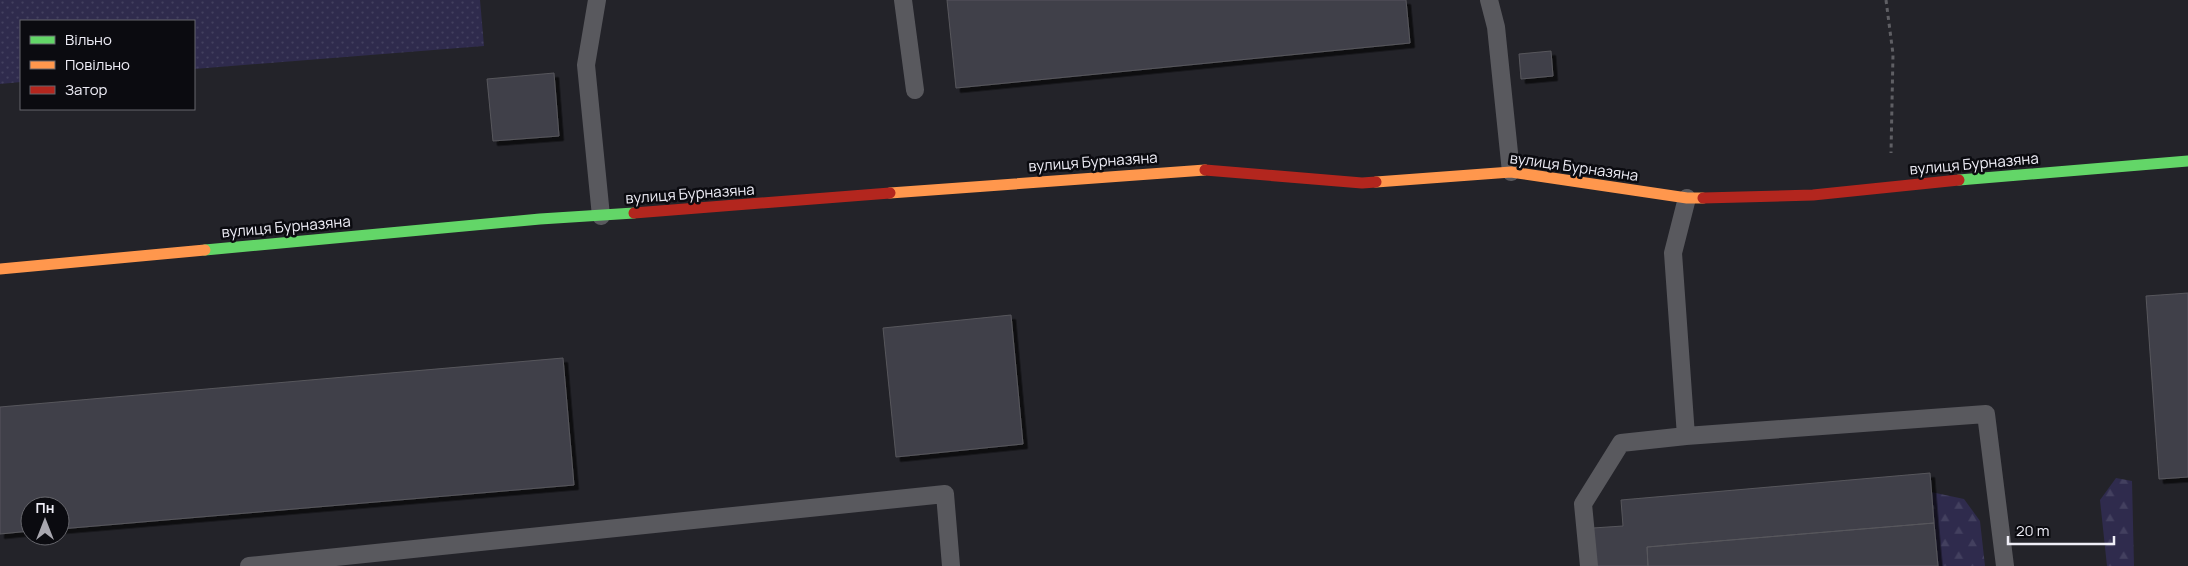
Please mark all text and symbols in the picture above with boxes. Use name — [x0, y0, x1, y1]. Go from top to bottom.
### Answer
legend — [20, 20, 195, 110]
text: Вільно — [65, 29, 112, 50]
text: Повільно — [65, 54, 130, 75]
text: Затор — [65, 79, 108, 100]
street label: вулиця Бурназяна — [1028, 147, 1158, 176]
street label: вулиця Бурназяна — [1508, 147, 1640, 186]
street label: вулиця Бурназяна — [1909, 147, 2039, 180]
street label: вулиця Бурназяна — [625, 179, 755, 208]
street label: вулиця Бурназяна — [221, 210, 351, 243]
north arrow — [20, 496, 70, 546]
text: Пн — [36, 498, 54, 517]
scale bar — [2008, 514, 2114, 546]
text: 20 m — [2016, 520, 2049, 541]

